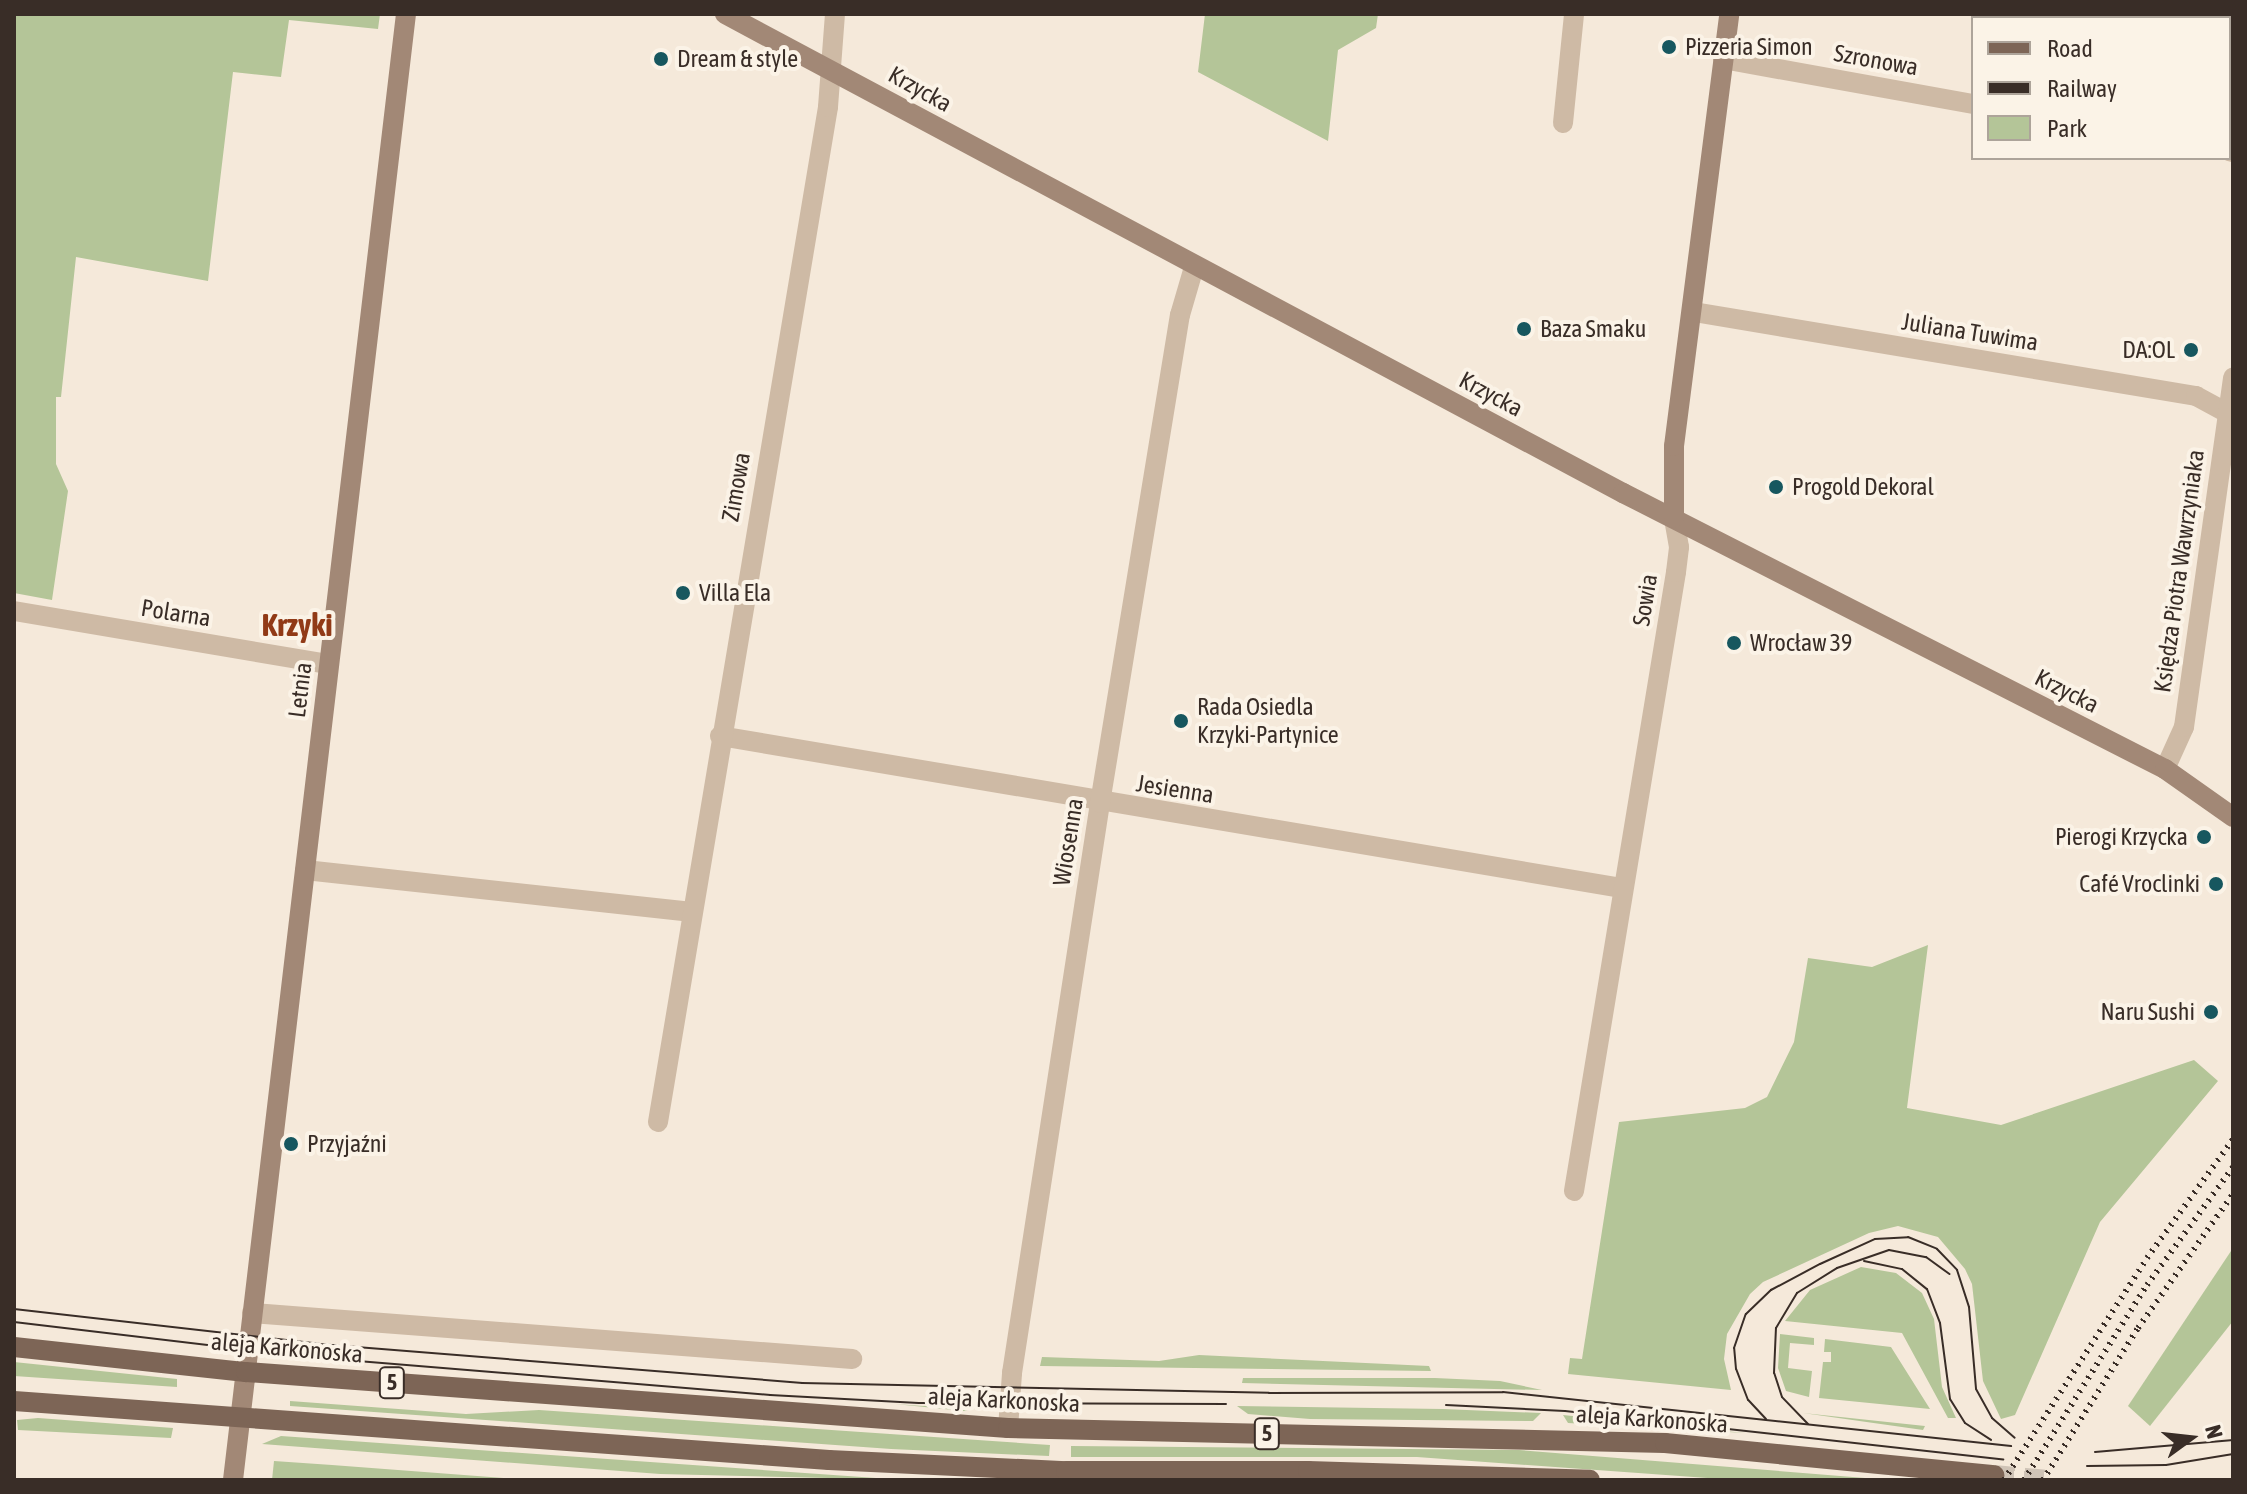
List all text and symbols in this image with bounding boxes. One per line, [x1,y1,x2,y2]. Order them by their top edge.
legend [1971,16,2231,160]
place label: Pizzeria Simon [1685,33,1813,61]
text: Road [2047,35,2093,62]
marker: Pizzeria Simon [1660,38,1678,56]
street label: Szronowa [1832,38,1920,82]
place label: Dream & style [677,45,798,73]
marker: Dream & style [652,50,670,68]
street label: Krzycka [883,60,957,118]
text: Railway [2047,75,2117,102]
text: Park [2047,115,2087,142]
street label: Juliana Tuwima [1900,307,2040,357]
place label: Baza Smaku [1540,315,1646,343]
marker: Baza Smaku [1515,320,1533,338]
place label: DA:OL [2122,336,2175,364]
marker: DA:OL [2182,341,2200,359]
street label: Krzycka [1454,365,1528,423]
street label: Księdza Piotra Wawrzyniaka [2148,448,2210,694]
street label: Zimowa [716,450,756,524]
place label: Progold Dekoral [1792,473,1934,501]
marker: Progold Dekoral [1767,478,1785,496]
street label: Sowia [1627,572,1663,628]
place label: Villa Ela [699,579,771,607]
marker: Villa Ela [674,584,692,602]
street label: Polarna [139,593,213,633]
district label: Krzyki [261,606,333,644]
place label: Wrocław 39 [1750,629,1852,657]
marker: Wrocław 39 [1725,634,1743,652]
street label: Letnia [282,661,318,719]
street label: Krzycka [2030,663,2104,719]
place label: Rada Osiedla Krzyki-Partynice [1197,693,1339,749]
marker: Rada Osiedla Krzyki-Partynice [1172,712,1190,730]
street label: Jesienna [1134,769,1216,809]
street label: Wiosenna [1047,796,1089,888]
place label: Pierogi Krzycka [2055,823,2188,851]
marker: Pierogi Krzycka [2195,828,2213,846]
place label: Café Vroclinki [2079,870,2200,898]
marker: Café Vroclinki [2207,875,2225,893]
place label: Naru Sushi [2100,998,2195,1026]
marker: Naru Sushi [2202,1003,2220,1021]
place label: Przyjaźni [307,1130,387,1158]
marker: Przyjaźni [282,1135,300,1153]
street label: aleja Karkonoska [210,1327,364,1369]
road number: 5 [378,1365,406,1401]
street label: aleja Karkonoska [927,1382,1081,1418]
north arrow [2151,1398,2231,1478]
street label: aleja Karkonoska [1575,1399,1729,1439]
road number: 5 [1253,1416,1281,1452]
text: N [2200,1422,2228,1441]

